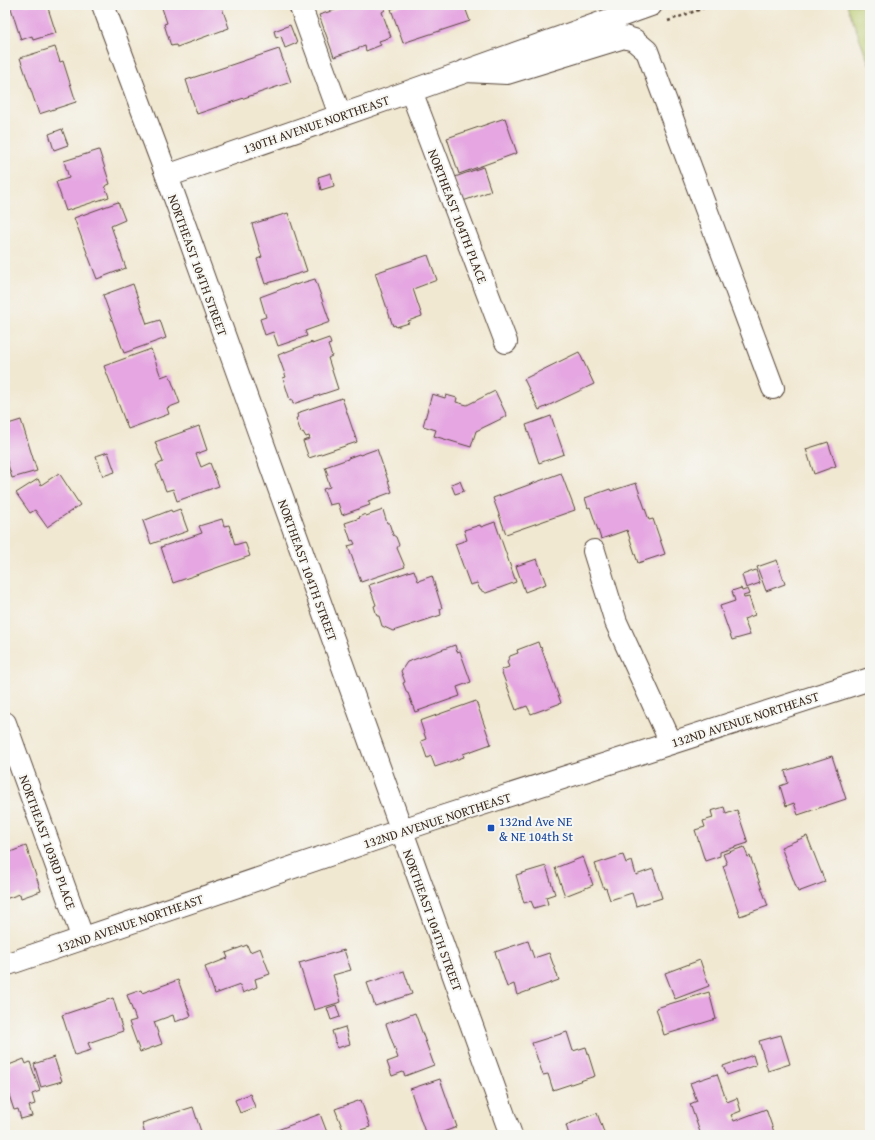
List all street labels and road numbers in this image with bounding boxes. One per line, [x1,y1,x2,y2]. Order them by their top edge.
street label: 130TH AVENUE NORTHEAST [240,90,393,158]
street label: NORTHEAST 104TH PLACE [423,146,492,287]
street label: NORTHEAST 104TH STREET [163,192,232,339]
street label: NORTHEAST 104TH STREET [273,497,342,644]
street label: 132ND AVENUE NORTHEAST [669,686,822,752]
street label: NORTHEAST 103RD PLACE [14,772,81,913]
street label: 132ND AVENUE NORTHEAST [361,787,514,853]
street label: NORTHEAST 104TH STREET [398,847,467,994]
street label: 132ND AVENUE NORTHEAST [54,889,207,958]

